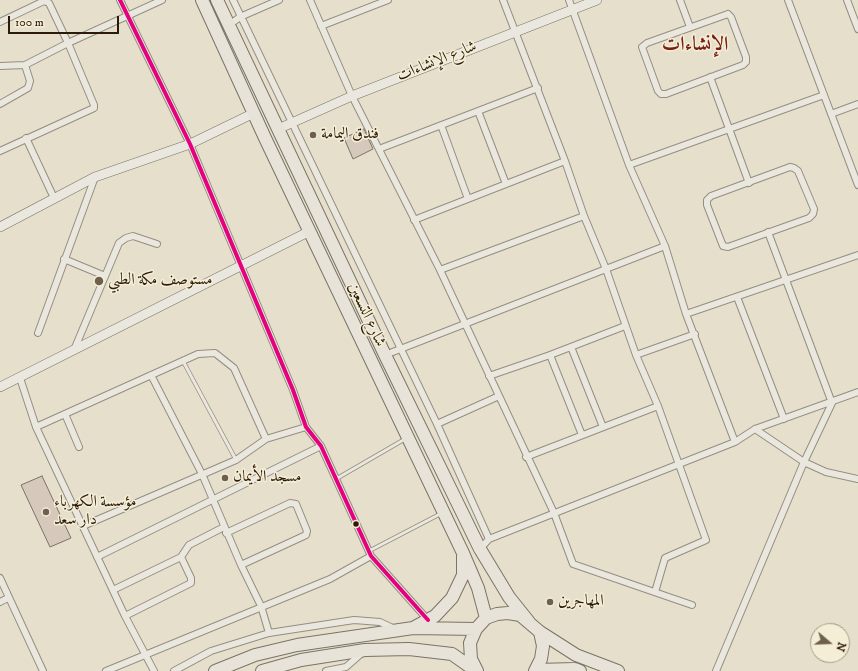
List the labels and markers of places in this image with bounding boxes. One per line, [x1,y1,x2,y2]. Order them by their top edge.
place label: فندق اليمامة [321,125,379,145]
marker: فندق اليمامة [308,130,318,140]
place label: مستوصف مكة الطبي [108,271,213,291]
marker: مستوصف مكة الطبي [93,275,105,287]
place label: مسجد الأيمان [233,468,301,488]
marker: مسجد الأيمان [220,473,230,483]
place label: مؤسسة الكهرباء دار سعد [54,493,136,531]
marker: مؤسسة الكهرباء دار سعد [41,507,51,517]
unlabelled marker [351,519,361,529]
place label: المهاجرين [558,592,604,612]
marker: المهاجرين [545,597,555,607]

